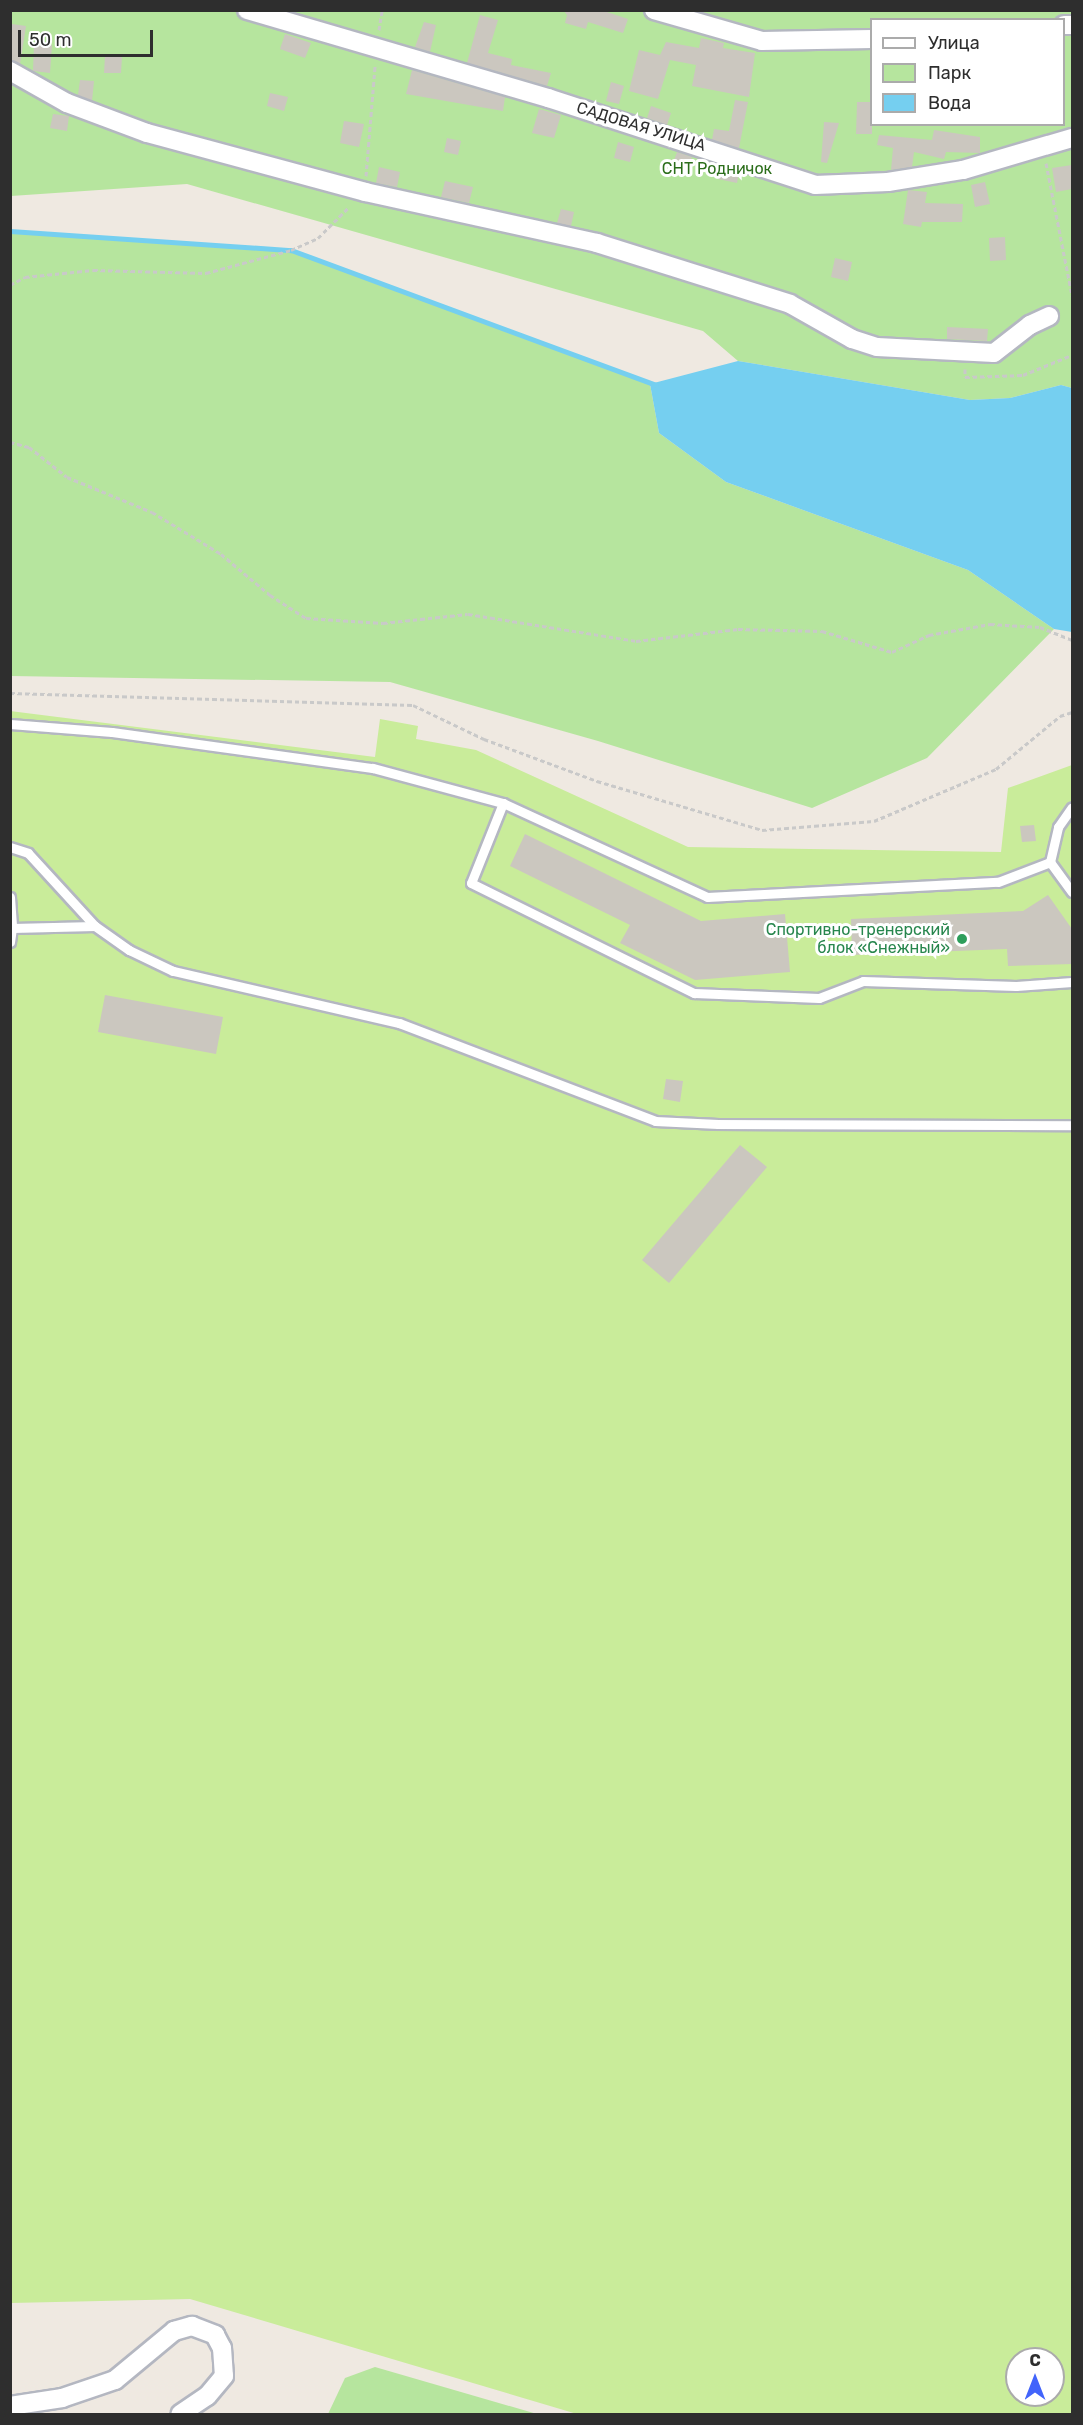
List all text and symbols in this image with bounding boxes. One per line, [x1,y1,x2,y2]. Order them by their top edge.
scale bar [21,18,156,56]
legend [870,18,1065,126]
text: 50 m [29,29,72,51]
text: Улица [928,32,980,54]
text: Парк [928,62,971,84]
text: Вода [928,92,971,114]
street label: САДОВАЯ УЛИЦА [574,98,708,156]
park label: СНТ Родничок [662,159,772,179]
place label: Спортивно-тренерский блок «Снежный» [766,920,950,958]
marker: Спортивно-тренерский блок «Снежный» [955,932,969,946]
north arrow [1005,2347,1065,2407]
text: С [1029,2351,1041,2370]

